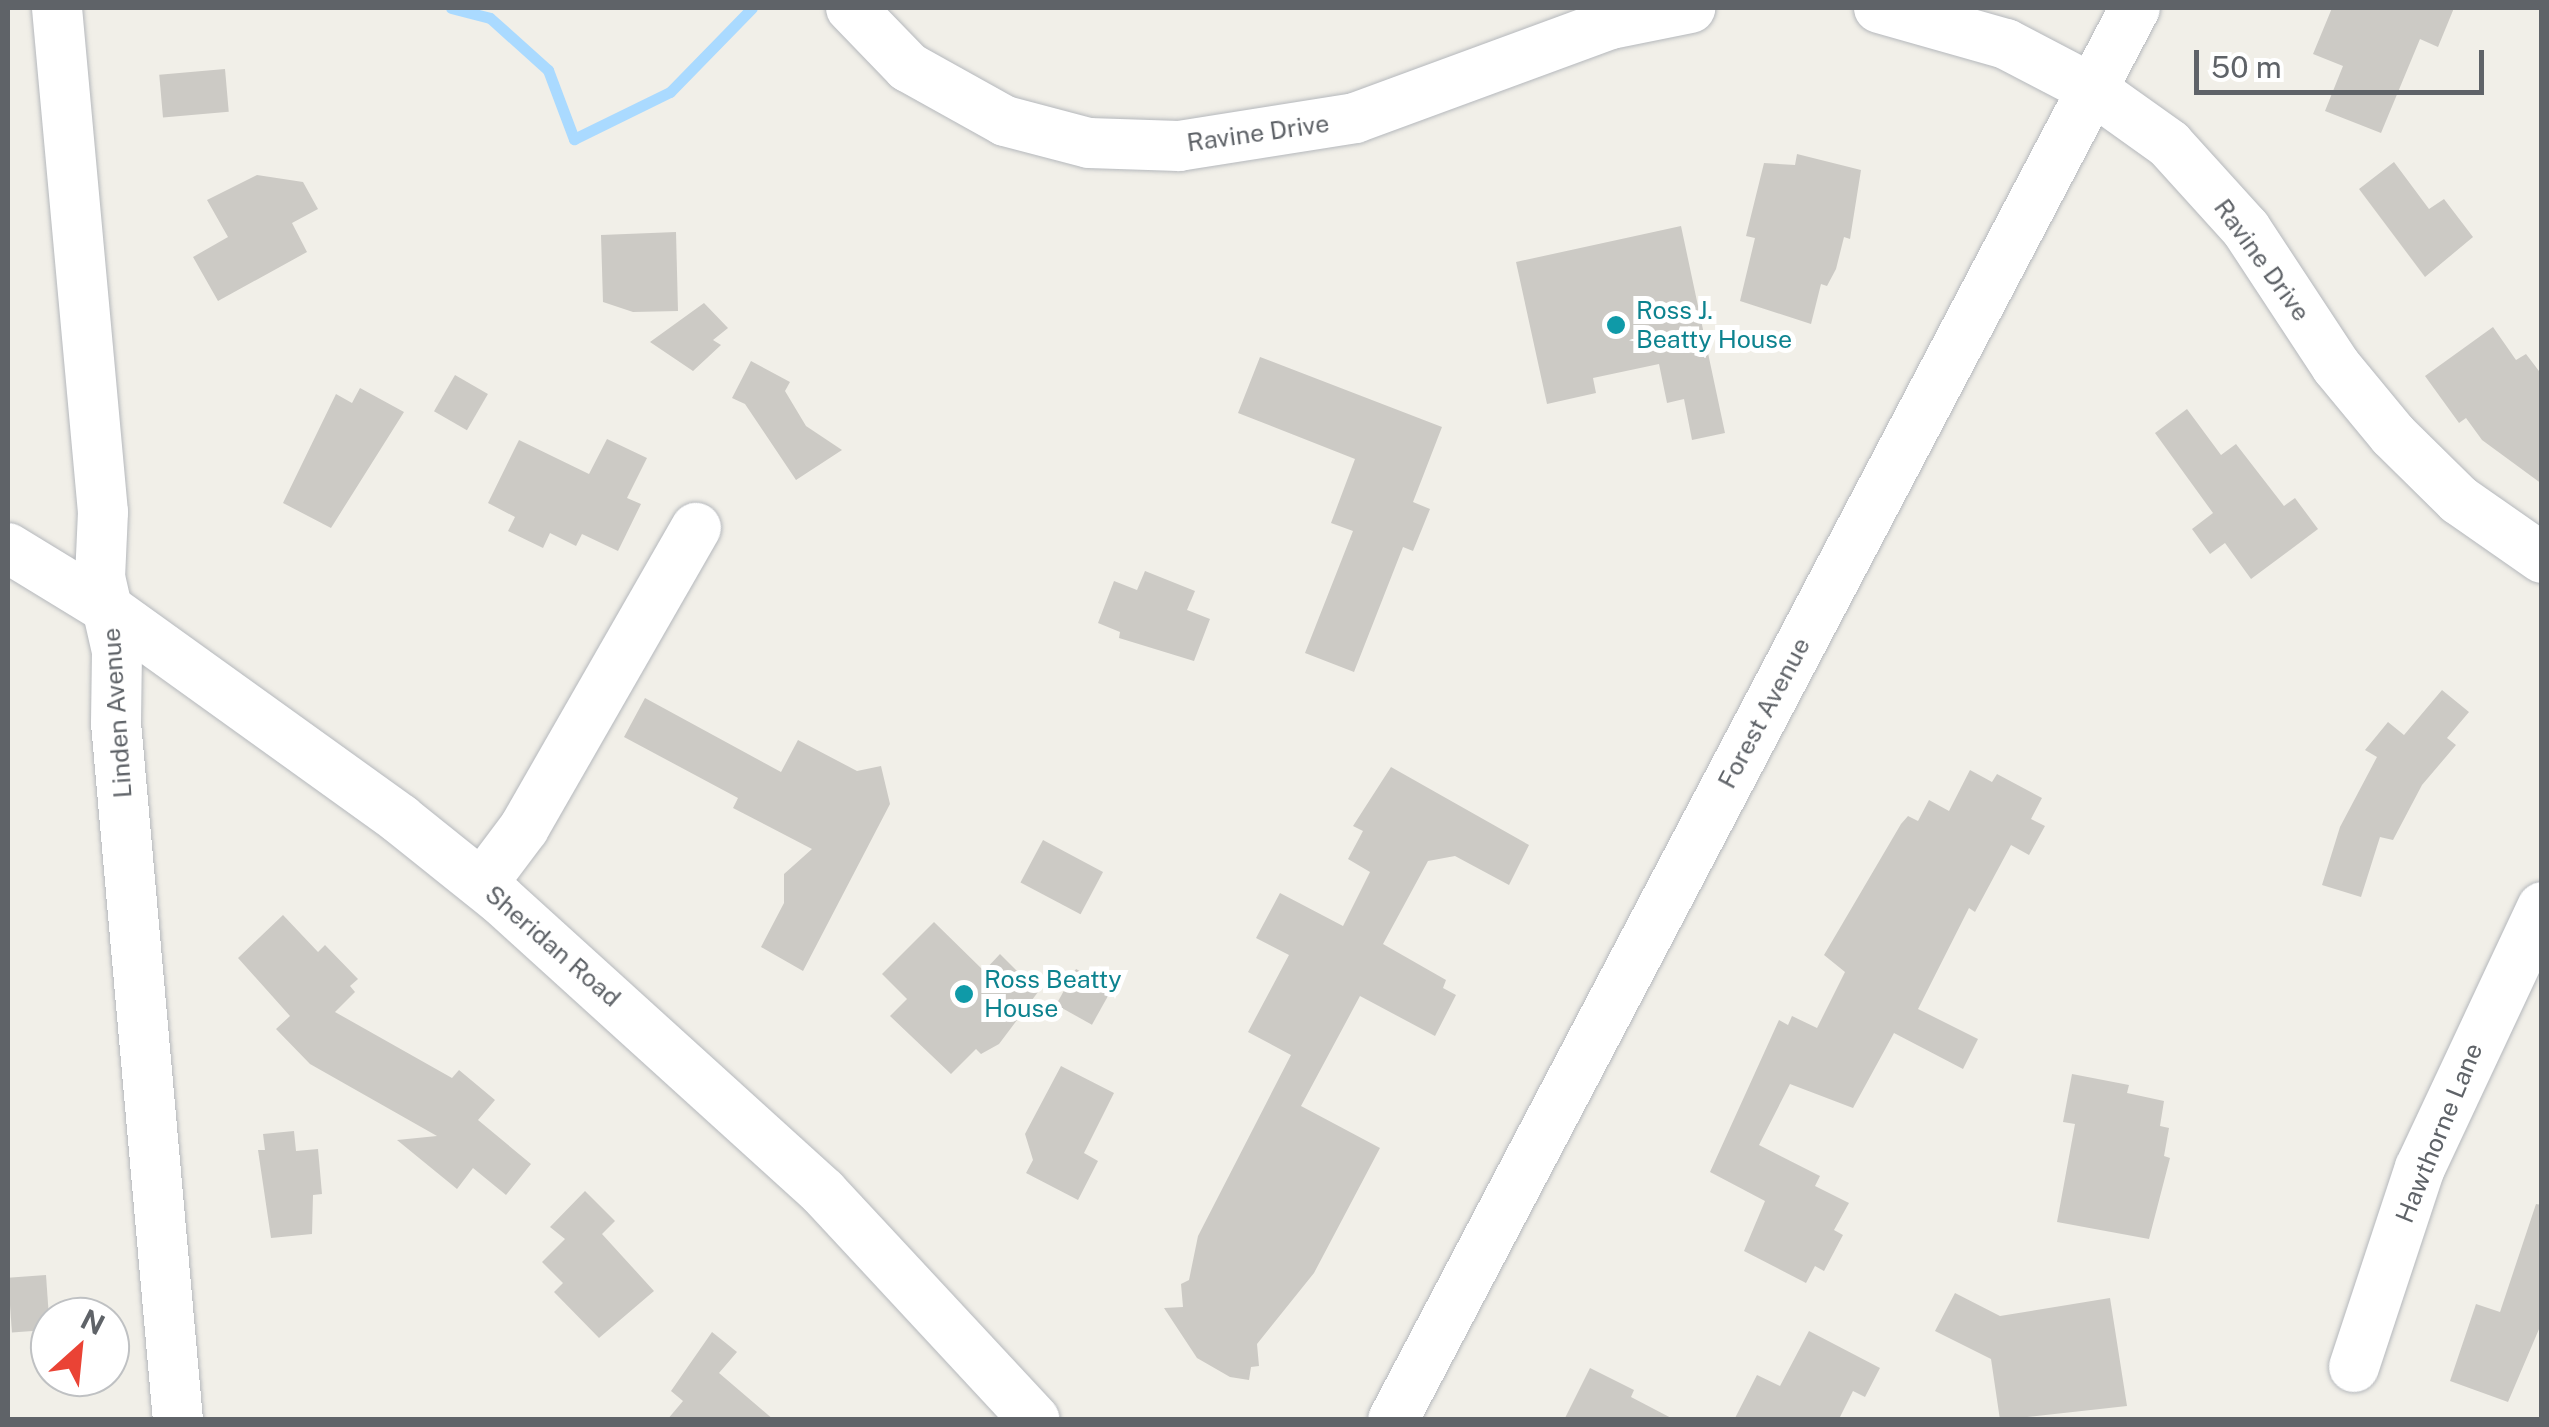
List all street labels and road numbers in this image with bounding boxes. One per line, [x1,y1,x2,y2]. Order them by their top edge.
street label: Ravine Drive [1185,108,1331,158]
street label: Ravine Drive [2208,193,2316,327]
street label: Linden Avenue [96,627,138,799]
street label: Forest Avenue [1712,633,1816,793]
street label: Sheridan Road [479,879,627,1013]
street label: Hawthorne Lane [2389,1039,2489,1227]

